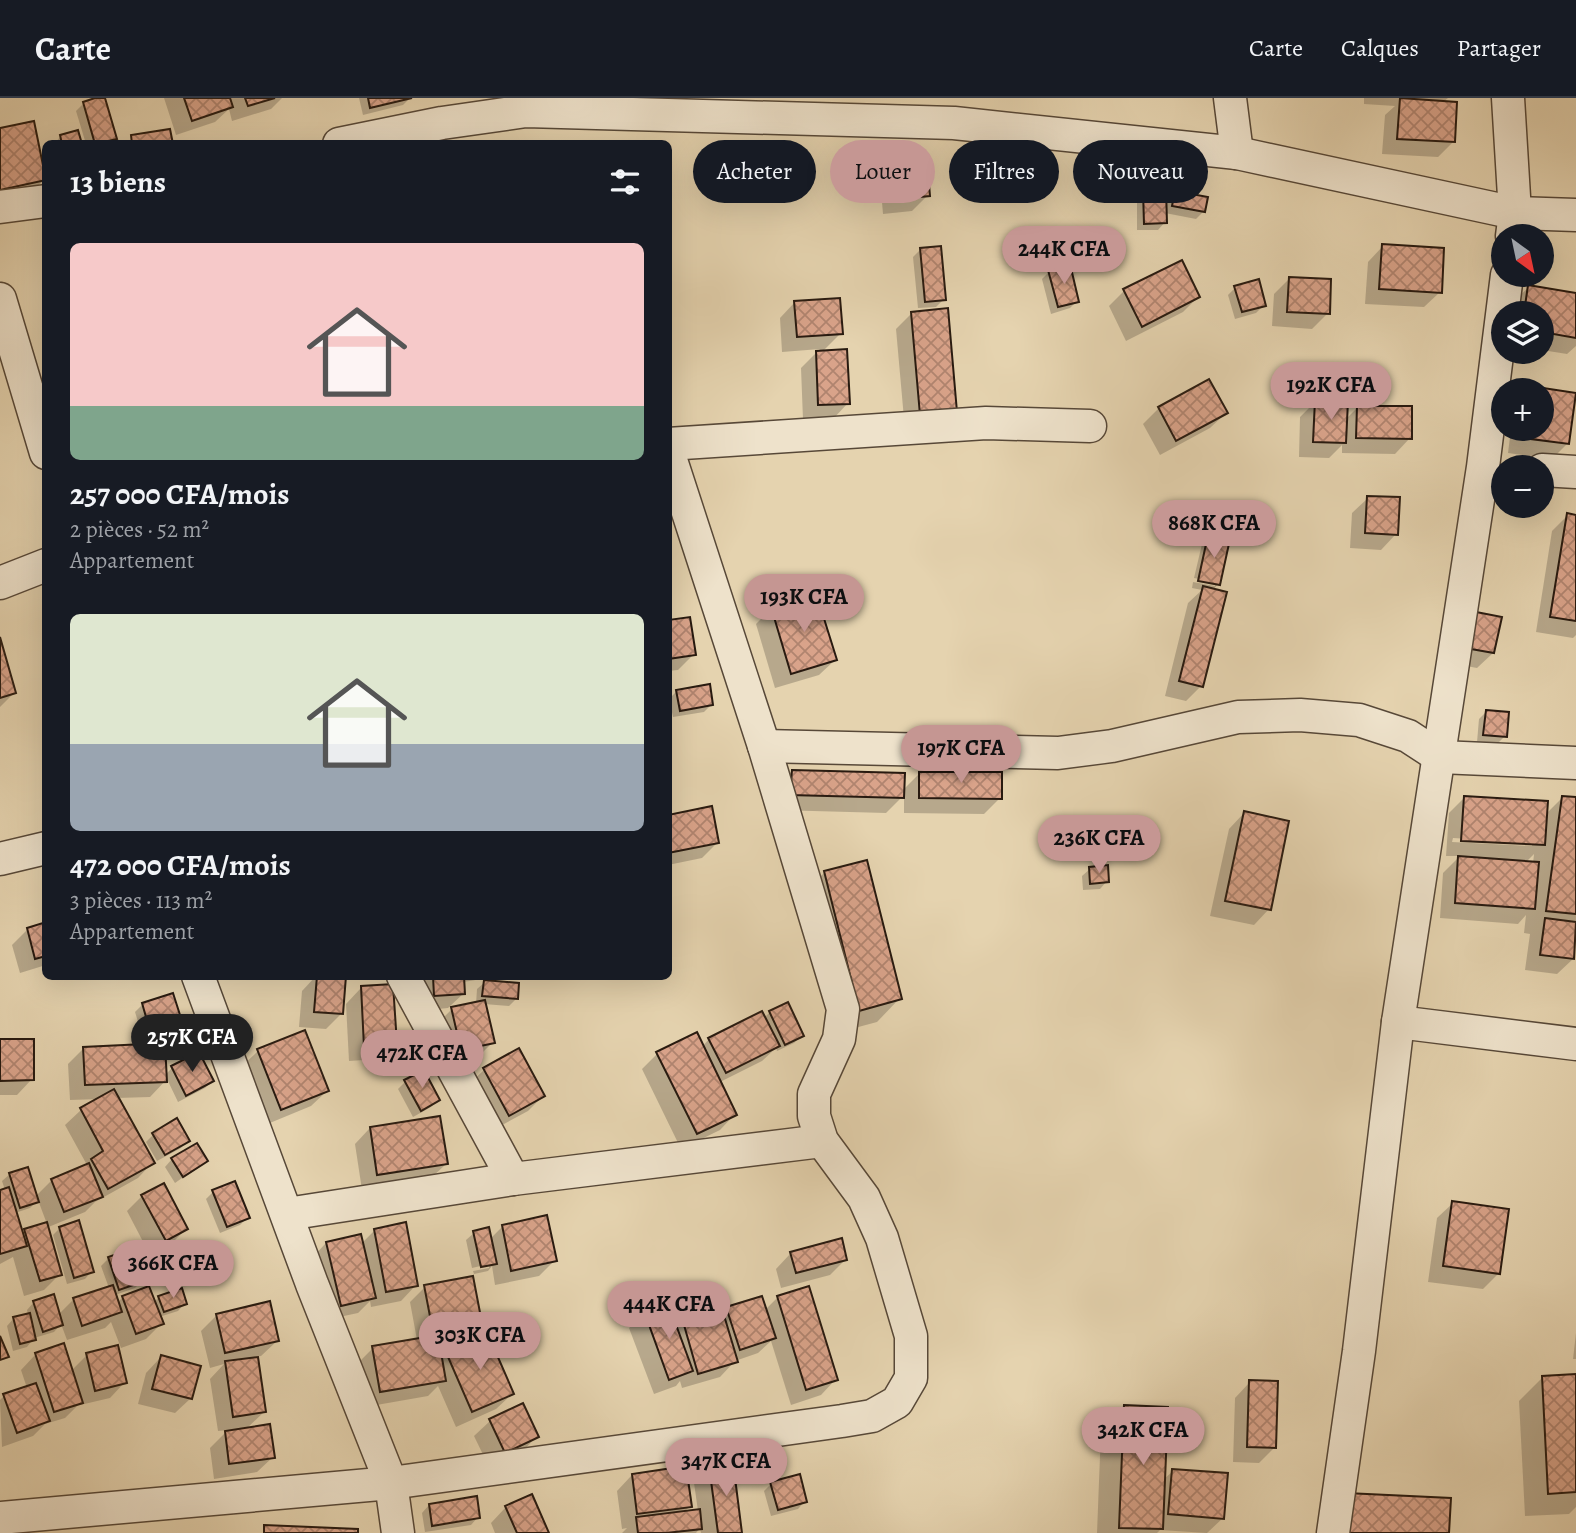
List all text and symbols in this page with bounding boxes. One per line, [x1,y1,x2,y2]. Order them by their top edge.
text: Carte [35,26,111,71]
text: Carte [1249,32,1303,64]
text: Calques [1341,32,1419,64]
text: Partager [1457,32,1541,64]
chip: Acheter [693,140,816,203]
chip: Louer [830,140,935,203]
chip: Filtres [949,140,1059,203]
chip: Nouveau [1073,140,1208,203]
text: 13 biens [70,162,166,202]
icon: filters [606,163,644,201]
north arrow [1491,224,1554,287]
map controls [1491,224,1554,518]
pin: 244K CFA [992,226,1136,286]
text: 244K CFA [1018,233,1110,264]
icon: home [294,289,420,415]
button: layers [1491,301,1554,364]
pin: 192K CFA [1259,362,1403,422]
text: 192K CFA [1286,369,1376,400]
button: + [1491,378,1554,441]
button: − [1491,455,1554,518]
text: 257 000 CFA/mois [70,474,289,514]
pin: 868K CFA [1142,500,1286,560]
text: 868K CFA [1168,507,1260,538]
text: 2 pièces · 52 m² [70,514,209,545]
text: Appartement [70,545,194,576]
pin: 193K CFA [732,574,876,634]
text: 193K CFA [760,581,848,612]
icon: home [294,660,420,786]
pin: 197K CFA [889,726,1033,785]
text: 197K CFA [917,732,1005,763]
pin: 236K CFA [1027,816,1171,875]
text: 236K CFA [1054,822,1144,853]
text: 472 000 CFA/mois [70,845,291,885]
text: 3 pièces · 113 m² [70,885,212,916]
text: Appartement [70,916,194,947]
pin: 257K CFA [120,1014,264,1074]
text: 257K CFA [147,1021,237,1052]
pin: 472K CFA [350,1030,494,1090]
text: 472K CFA [377,1037,467,1068]
pin: 366K CFA [101,1240,245,1300]
text: 366K CFA [128,1247,218,1278]
pin: 444K CFA [597,1282,741,1341]
text: 444K CFA [623,1288,715,1319]
pin: 303K CFA [408,1312,552,1372]
text: 303K CFA [435,1319,525,1350]
pin: 342K CFA [1071,1408,1215,1467]
text: 342K CFA [1098,1414,1188,1445]
pin: 347K CFA [654,1438,798,1498]
text: 347K CFA [681,1445,771,1476]

